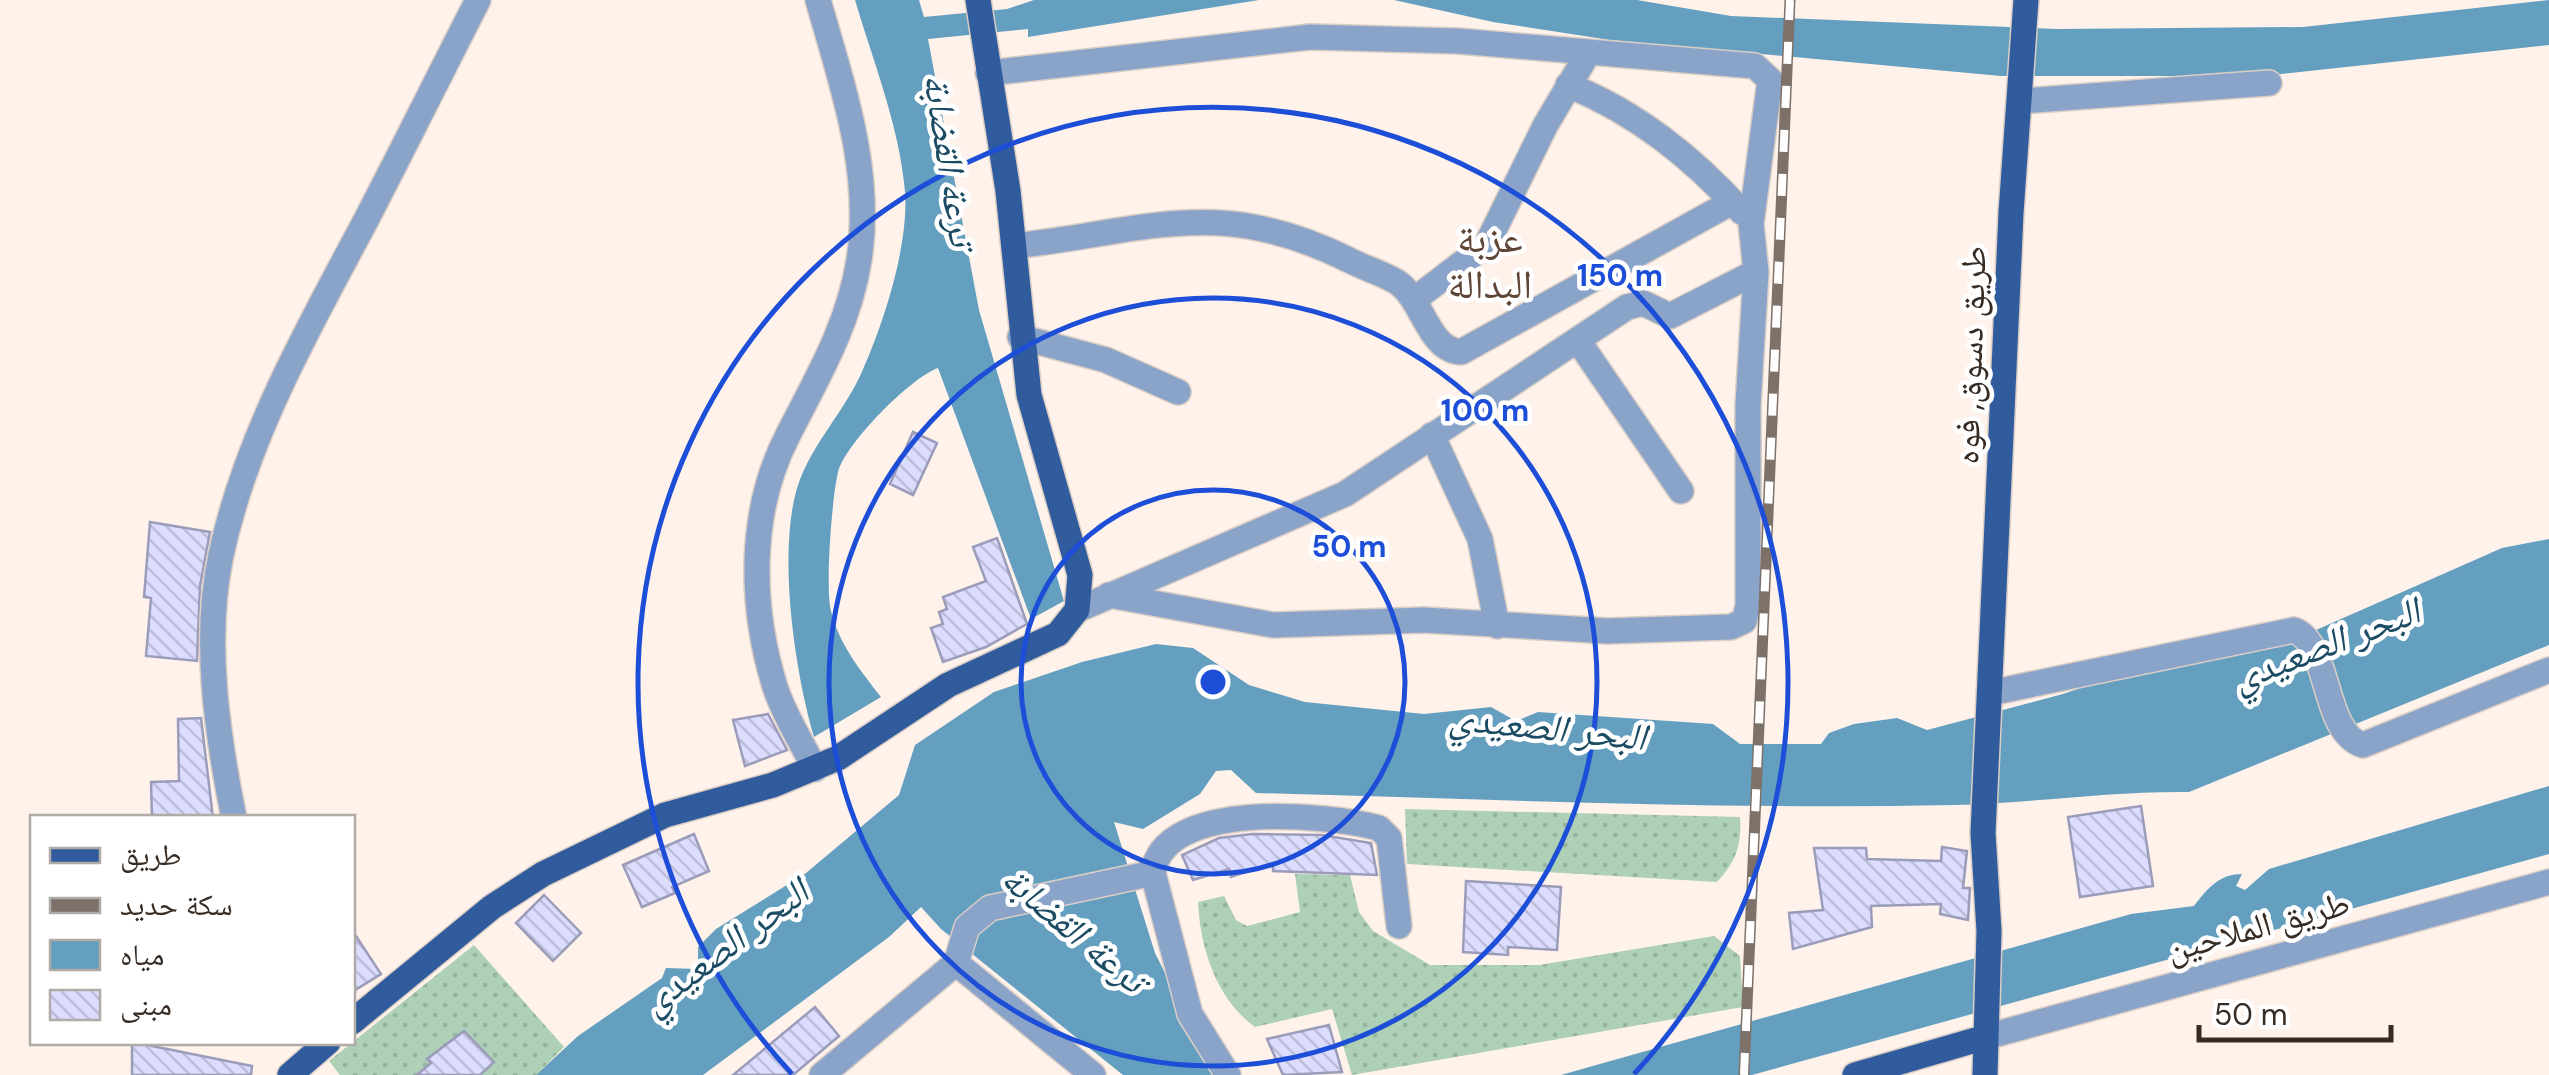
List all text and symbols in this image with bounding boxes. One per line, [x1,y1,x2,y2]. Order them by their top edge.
water label: ترعة القضابة [912,70,990,258]
district label: عزبة البدالة [1448,212,1532,310]
street label: طريق دسوق, فوه [1943,245,1997,465]
text: 150 m [1577,256,1663,295]
text: 100 m [1441,391,1529,430]
text: 50 m [1311,527,1387,566]
water label: البحر الصعيدي [2225,584,2432,707]
centre of rings [1195,664,1231,700]
water label: البحر الصعيدي [1447,692,1653,767]
legend [30,815,355,1045]
text: طريق [120,835,181,874]
water label: ترعة القضابة [991,854,1163,1009]
water label: البحر الصعيدي [631,864,825,1029]
street label: طريق الملاحين [2161,879,2355,973]
text: سكة حديد [120,885,233,924]
text: مياه [120,935,164,974]
scale bar [2199,980,2392,1042]
text: مبنى [120,985,172,1024]
text: 50 m [2214,995,2288,1034]

